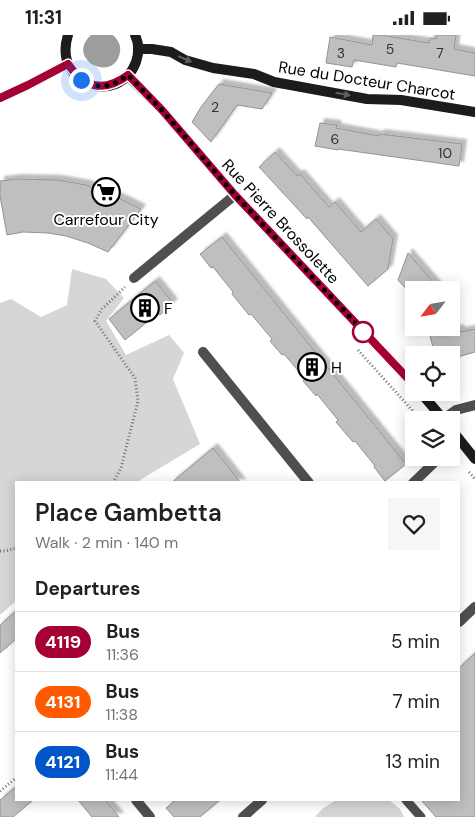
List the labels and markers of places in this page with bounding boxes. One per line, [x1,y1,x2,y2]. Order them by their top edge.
supermarket icon: Carrefour City [91,177,121,207]
place label: Carrefour City [53,209,159,230]
building icon: F [130,293,160,323]
place label: F [164,298,173,319]
unlabelled marker [352,321,374,343]
building icon: H [297,352,327,382]
place label: H [331,357,342,378]

